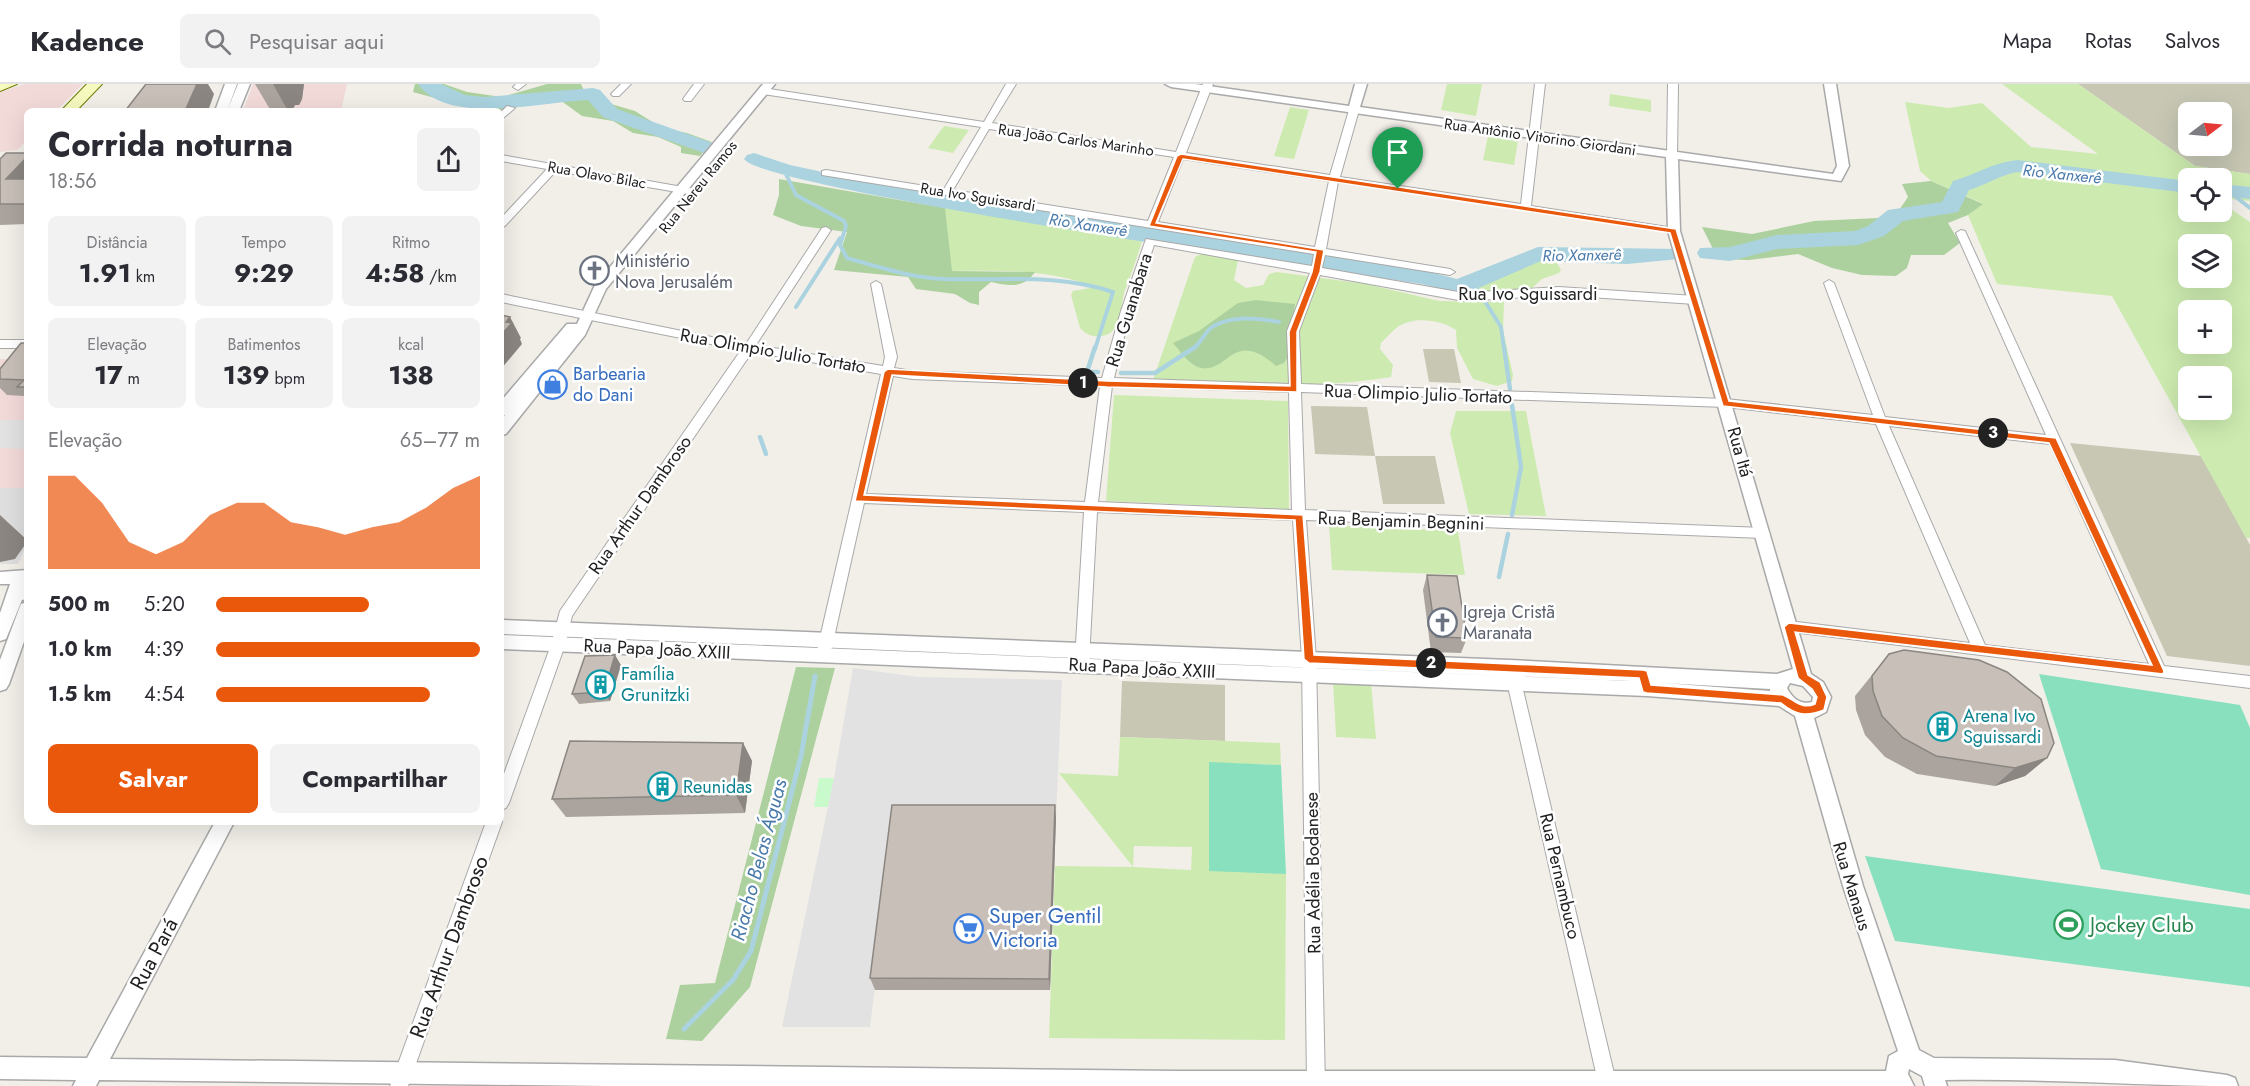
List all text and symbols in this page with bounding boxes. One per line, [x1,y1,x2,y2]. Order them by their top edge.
search box [180,14,600,68]
text: Kadence [30,21,144,62]
icon: search [201,25,234,58]
text: Pesquisar aqui [249,25,384,57]
text: Mapa [2003,26,2052,56]
text: Rotas [2085,26,2132,56]
text: Salvos [2165,26,2220,56]
north arrow [2178,102,2232,156]
map controls [2178,102,2232,420]
street label: Rua Antônio Vitorino Giordani [1443,113,1637,161]
street label: Rua João Carlos Marinho [997,118,1155,162]
text: Corrida noturna [48,121,293,168]
pin [1372,127,1423,189]
button: share [417,128,480,191]
street label: Rua Nereu Ramos [654,136,742,238]
icon: arrive [1381,136,1414,169]
street label: Rua Olavo Bilac [546,156,648,194]
water label: Rio Xanxerê [2022,158,2102,190]
text: 18:56 [48,167,97,196]
button: locate [2178,168,2232,222]
street label: Rua Ivo Sguissardi [919,177,1037,217]
water label: Rio Xanxerê [1047,207,1129,243]
text: Distância [87,231,148,254]
text: Tempo [242,231,286,254]
text: Ritmo [392,231,430,254]
button: layers [2178,234,2232,288]
water label: Rio Xanxerê [1542,243,1622,267]
place label: Ministério Nova Jerusalém [615,248,733,295]
street label: Rua Guanabara [1099,250,1159,370]
text: 1.91 [79,254,131,292]
text: 9:29 [234,254,294,292]
text: 4:58 [365,254,425,292]
church icon: Ministério Nova Jerusalém [578,255,610,287]
text: km [131,265,155,288]
text: /km [425,265,457,288]
street label: Rua Ivo Sguissardi [1458,281,1598,307]
button: + [2178,300,2232,354]
street label: Rua Olimpio Julio Tortato [678,322,868,380]
text: Elevação [87,333,147,356]
text: Batimentos [228,333,300,356]
text: kcal [398,333,424,356]
text: 17 [94,356,123,394]
text: 139 [223,356,270,394]
text: 138 [388,356,434,394]
place label: Barbearia do Dani [573,361,646,408]
button: − [2178,366,2232,420]
text: m [123,367,140,390]
text: bpm [270,367,305,390]
shop icon: Barbearia do Dani [536,368,568,400]
pin: 1 [1068,368,1098,398]
text: 1 [1079,371,1087,394]
street label: Rua Olimpio Julio Tortato [1323,378,1513,410]
pin: 3 [1978,418,2008,448]
text: 3 [1988,421,1998,444]
street label: Rua Itá [1720,424,1760,480]
text: Elevação [48,426,122,455]
text: 65–77 m [400,426,480,455]
street label: Rua Arthur Dambroso [582,430,698,580]
street label: Rua Benjamin Begnini [1317,505,1485,537]
text: 500 m [48,590,110,619]
text: 5:20 [144,590,185,619]
place label: Igreja Cristã Maranata [1463,599,1555,646]
church icon: Igreja Cristã Maranata [1426,606,1458,638]
street label: Rua Papa João XXIII [583,632,731,666]
text: 1.0 km [48,635,112,664]
text: 4:39 [144,635,184,664]
pin: 2 [1416,648,1446,678]
street label: Rua Papa João XXIII [1068,651,1216,685]
text: 2 [1426,651,1436,674]
place label: Família Grunitzki [621,661,690,708]
building icon: Família Grunitzki [584,668,616,700]
text: 1.5 km [48,680,111,709]
text: 4:54 [144,680,185,709]
place label: Arena Ivo Sguissardi [1963,703,2042,750]
building icon: Arena Ivo Sguissardi [1926,710,1958,742]
button: Salvar [48,744,258,813]
button: Compartilhar [270,744,480,813]
building icon: Reunidas [646,771,678,803]
place label: Reunidas [683,774,752,800]
water label: Riacho Belas Águas [723,776,795,944]
street label: Rua Adélia Bodanese [1299,792,1327,954]
street label: Rua Pernambuco [1533,810,1587,942]
street label: Rua Manaus [1826,838,1878,934]
street label: Rua Arthur Dambroso [402,852,496,1042]
place label: Super Gentil Victoria [989,901,1101,955]
sports icon: Jockey Club [2053,909,2085,941]
place label: Jockey Club [2087,910,2194,940]
supermarket icon: Super Gentil Victoria [952,912,984,944]
street label: Rua Pará [123,913,185,995]

